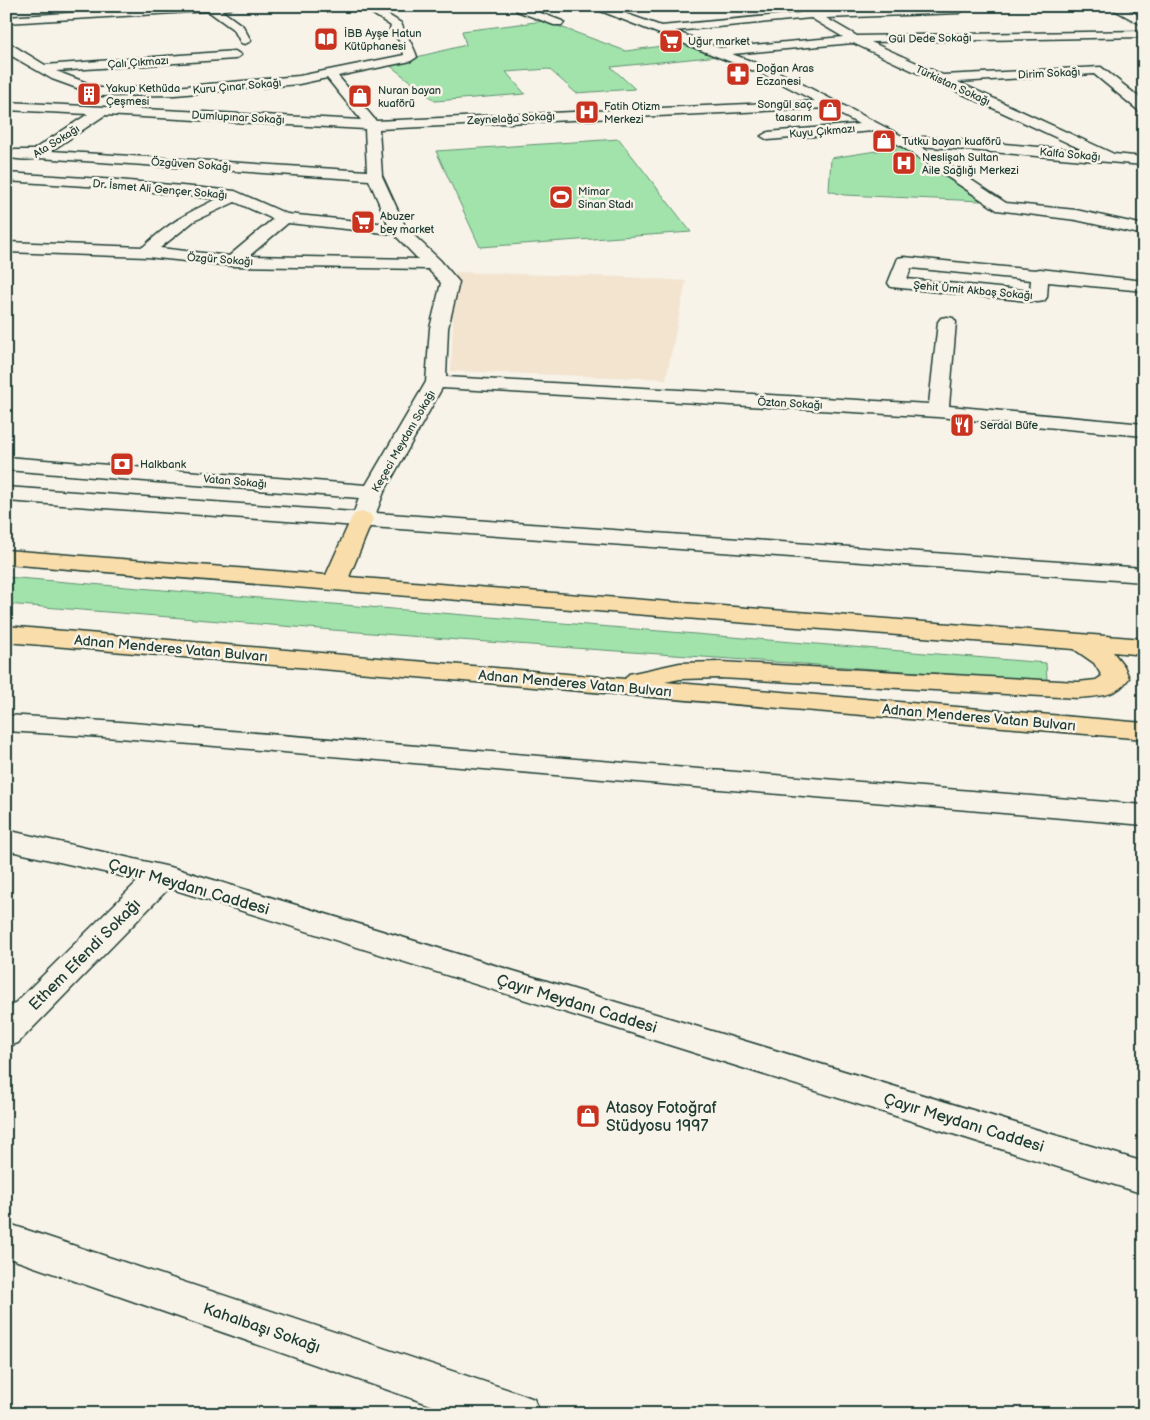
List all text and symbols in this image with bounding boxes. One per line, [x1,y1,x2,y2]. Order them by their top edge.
library icon: İBB Ayşe Hatun Kütüphanesi [313,26,339,52]
place label: İBB Ayşe Hatun Kütüphanesi [344,27,421,53]
supermarket icon: Uğur market [658,28,684,54]
street label: Gül Dede Sokağı [888,31,972,46]
place label: Uğur market [688,35,750,48]
street label: Çalı Çıkmazı [107,54,169,71]
pharmacy icon: Doğan Aras Eczanesi [725,61,751,87]
place label: Doğan Aras Eczanesi [756,62,815,88]
street label: Türkistan Sokağı [913,62,992,108]
street label: Dirim Sokağı [1018,65,1080,82]
street label: Kuru Çınar Sokağı [192,76,282,97]
building icon: Yakup Kethüda Çeşmesi [76,81,102,107]
place label: Yakup Kethüda Çeşmesi [105,82,180,108]
shop icon: Nuran bayan kuaförü [347,83,373,109]
place label: Nuran bayan kuaförü [378,84,441,110]
shop icon: Songül saç tasarım [817,97,843,123]
place label: Songül saç tasarım [757,98,812,124]
hospital icon: Fatih Otizm Merkezi [574,99,600,125]
place label: Fatih Otizm Merkezi [604,100,660,126]
street label: Dumlupınar Sokağı [191,109,285,126]
street label: Zeynelağa Sokağı [466,110,555,127]
street label: Ata Sokağı [31,122,82,161]
street label: Kuyu Çıkmazı [789,122,856,141]
shop icon: Tutku bayan kuaförü [871,128,897,154]
place label: Tutku bayan kuaförü [902,135,1001,148]
street label: Kalfa Sokağı [1039,145,1101,164]
hospital icon: Neslişah Sultan Aile Sağlığı Merkezi [891,150,917,176]
place label: Neslişah Sultan Aile Sağlığı Merkezi [922,151,1019,177]
street label: Özgüven Sokağı [151,154,231,174]
street label: Dr. İsmet Ali Gençer Sokağı [92,177,228,202]
sports icon: Mimar Sinan Stadı [548,184,574,210]
place label: Mimar Sinan Stadı [578,185,633,211]
supermarket icon: Abuzer bey market [350,209,376,235]
place label: Abuzer bey market [380,210,435,236]
street label: Özgür Sokağı [186,250,254,268]
street label: Şehit Ümit Akbaş Sokağı [913,278,1033,302]
street label: Keçeci Meydanı Sokağı [369,388,438,494]
street label: Öztan Sokağı [757,394,823,412]
restaurant icon: Serdal Büfe [949,412,975,438]
place label: Serdal Büfe [980,419,1039,432]
bank icon: Halkbank [109,451,135,477]
place label: Halkbank [140,458,187,471]
street label: Vatan Sokağı [203,472,267,491]
street label: Adnan Menderes Vatan Bulvarı [74,632,268,665]
street label: Adnan Menderes Vatan Bulvarı [478,667,672,700]
street label: Adnan Menderes Vatan Bulvarı [882,701,1076,734]
street label: Çayır Meydanı Caddesi [106,855,271,920]
street label: Ethem Efendi Sokağı [25,895,145,1015]
street label: Çayır Meydanı Caddesi [494,971,659,1038]
street label: Çayır Meydanı Caddesi [881,1090,1046,1157]
place label: Atasoy Fotoğraf Stüdyosu 1997 [606,1099,717,1136]
shop icon: Atasoy Fotoğraf Stüdyosu 1997 [575,1103,601,1129]
street label: Kahalbaşı Sokağı [200,1299,323,1357]

